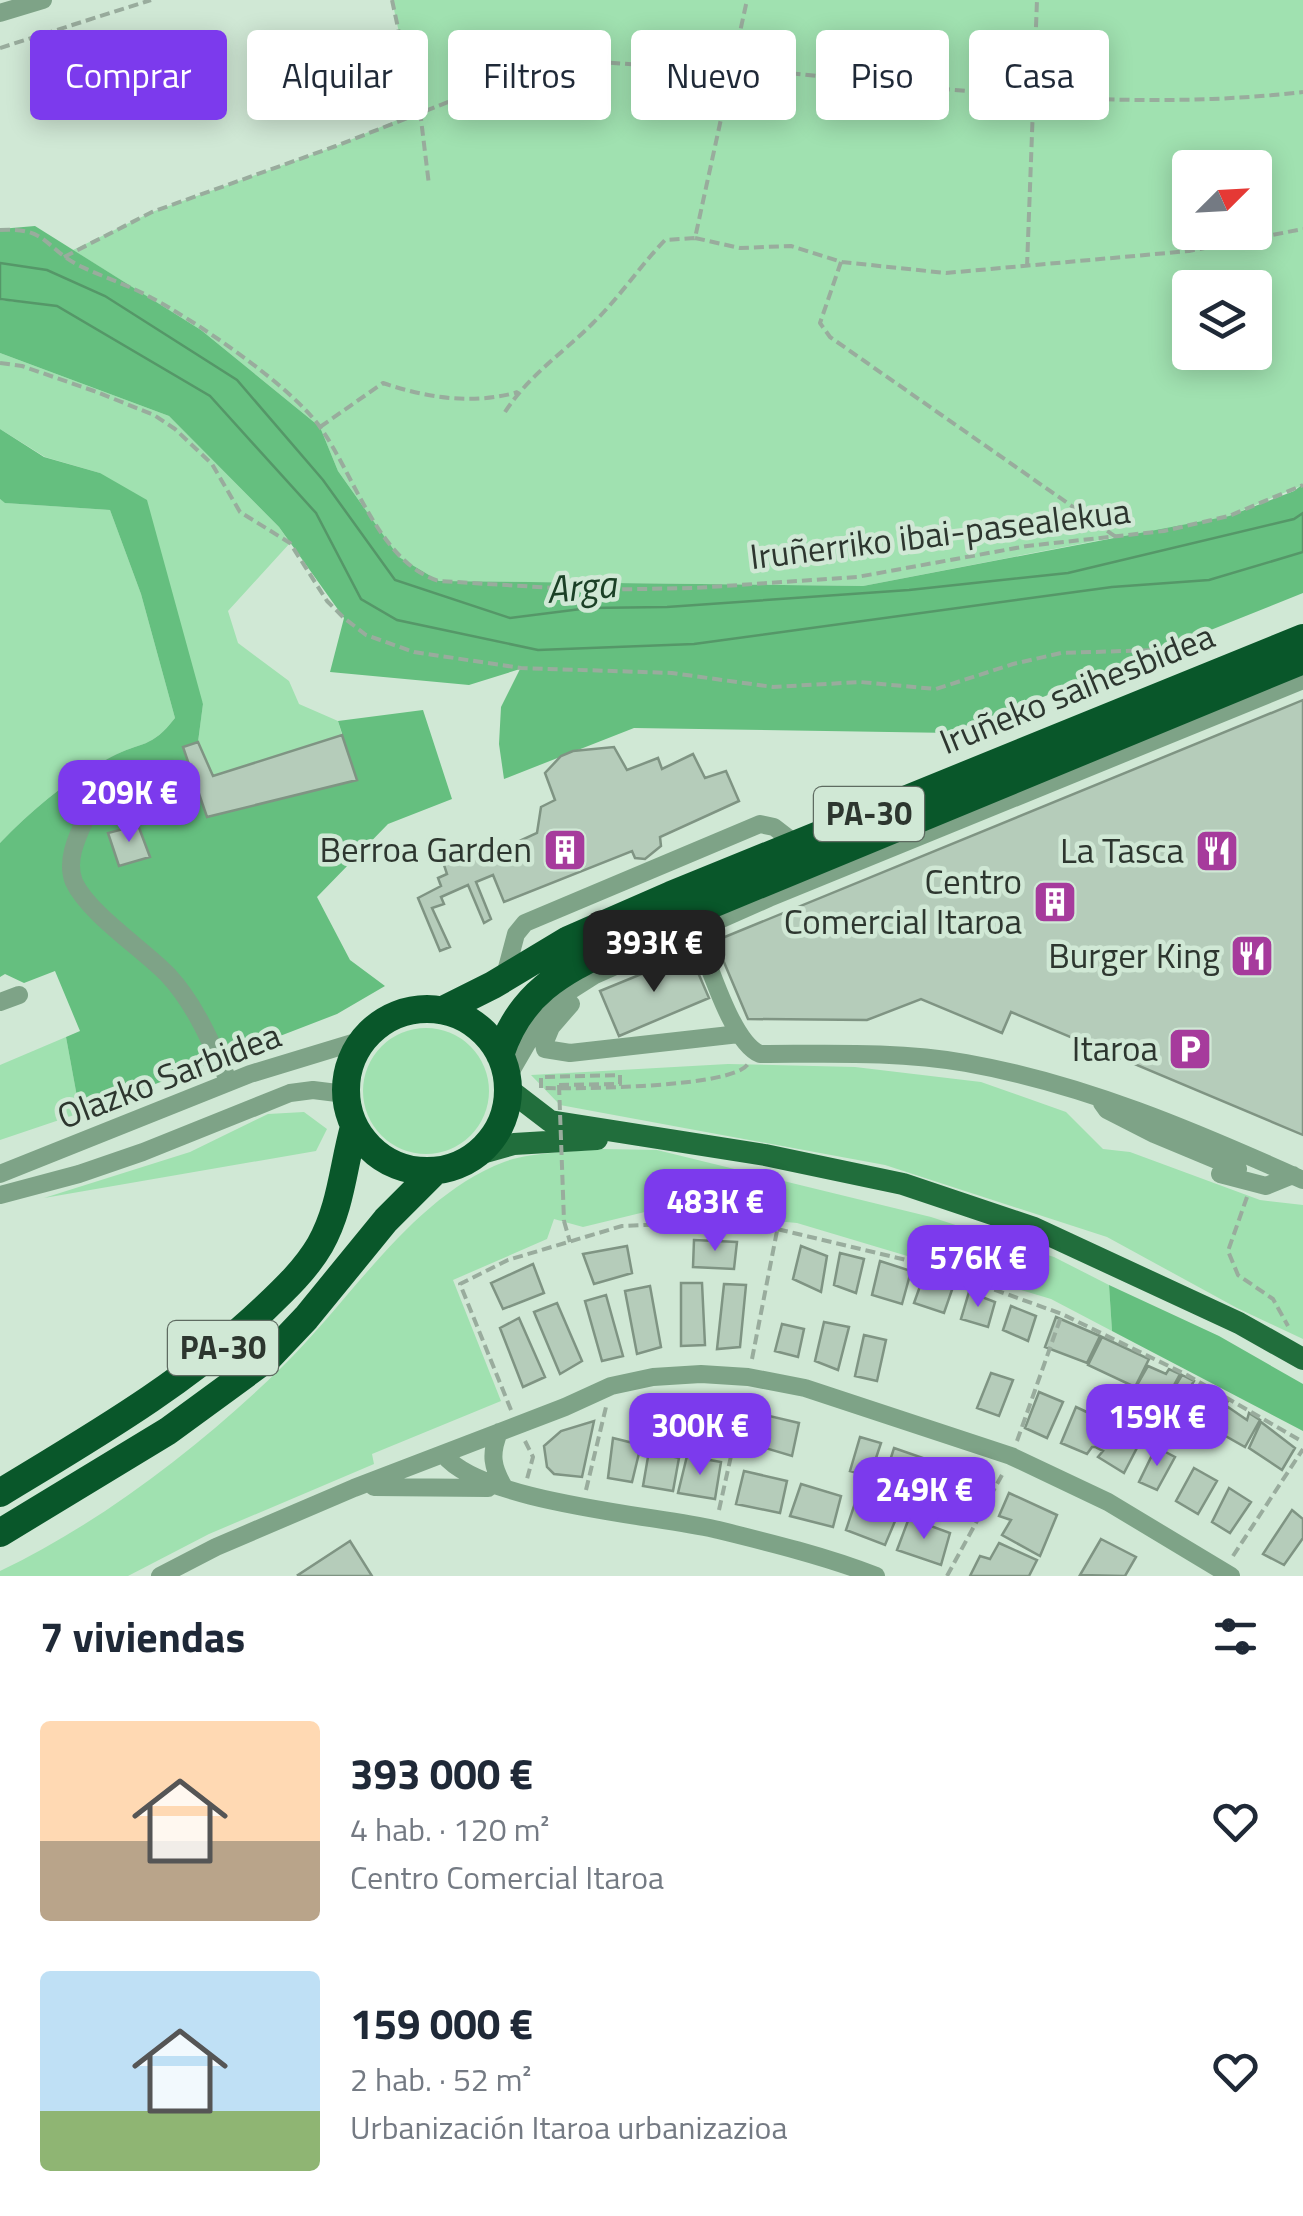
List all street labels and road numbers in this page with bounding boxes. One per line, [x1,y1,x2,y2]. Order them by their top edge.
street label: Iruñerriko ibai-pasealekua [747,483,1133,583]
street label: Iruñeko saihesbidea [931,608,1222,768]
road number: PA-30 [814,787,924,841]
street label: Olazko Sarbidea [49,1008,288,1142]
road number: PA-30 [168,1321,278,1375]

